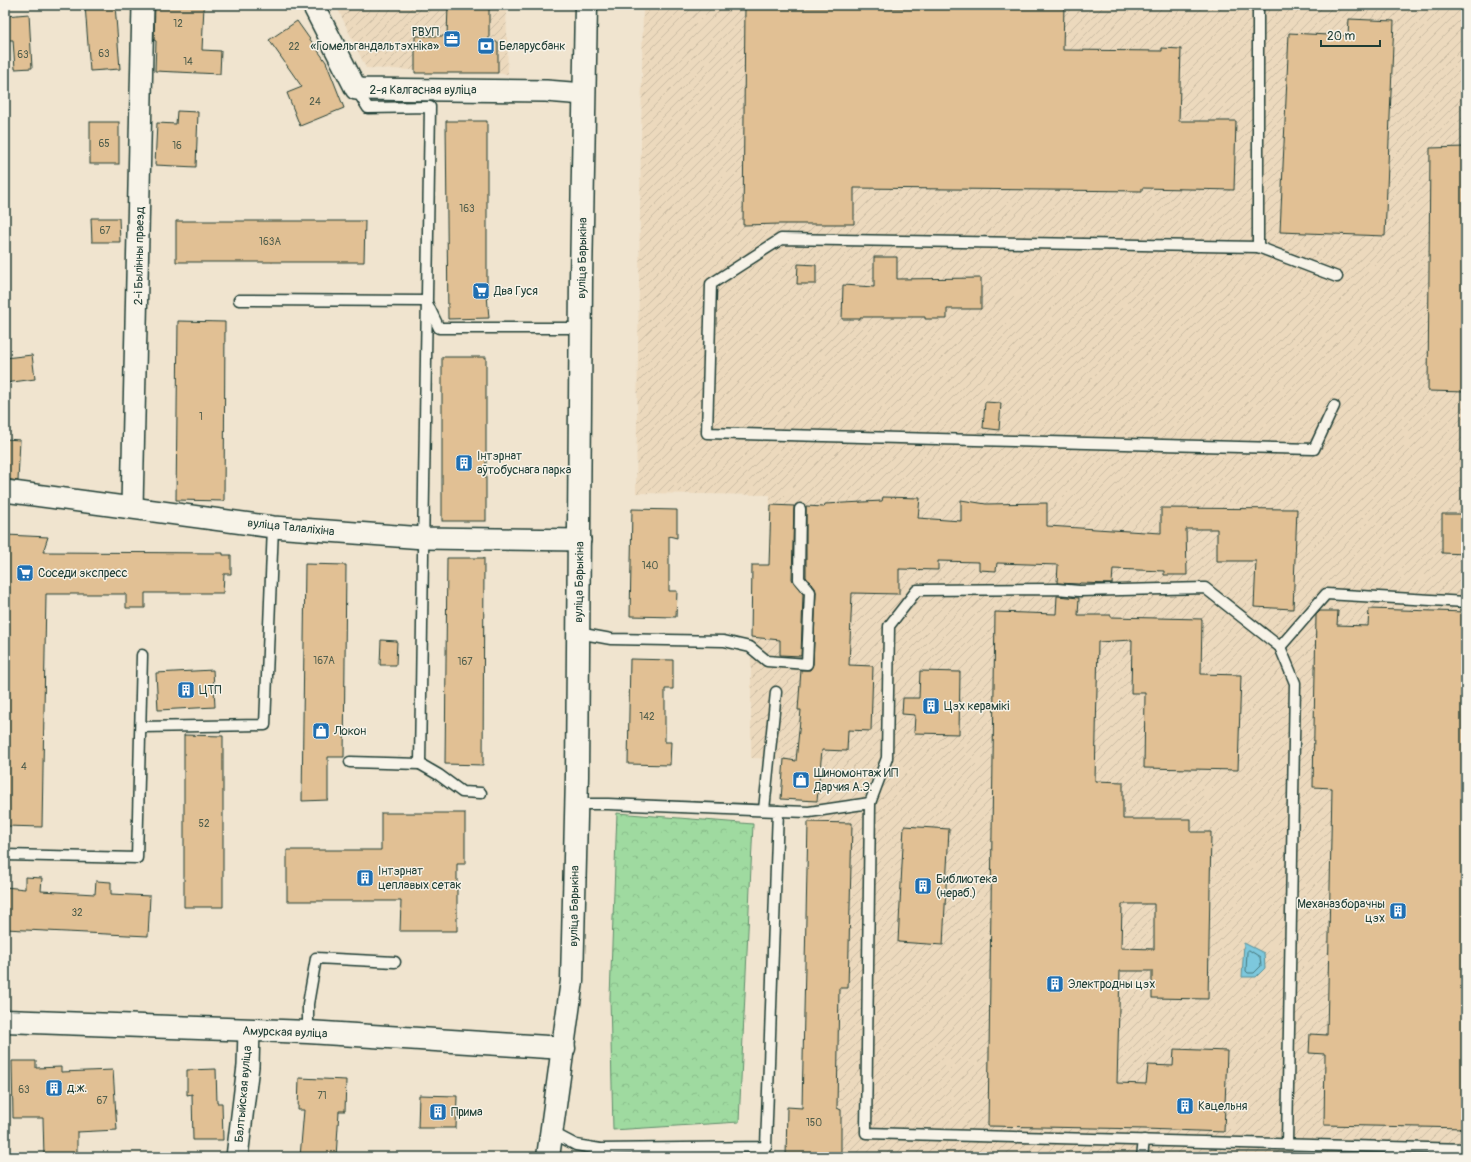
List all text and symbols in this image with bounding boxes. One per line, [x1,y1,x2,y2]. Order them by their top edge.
house number: 12 [173,18,183,30]
scale bar [1321,22,1380,48]
place label: РВУП «Гомельгандальтэхніка» [310,25,439,54]
office icon: РВУП «Гомельгандальтэхніка» [442,29,462,49]
text: 20 m [1327,29,1356,44]
bank icon: Беларусбанк [476,36,496,56]
place label: Беларусбанк [499,39,566,54]
house number: 22 [288,41,300,53]
house number: 63 [98,48,110,60]
house number: 63 [17,49,29,61]
house number: 14 [183,56,193,68]
street label: 2-я Калгасная вуліца [369,83,477,98]
house number: 24 [309,96,321,108]
house number: 65 [98,138,110,150]
house number: 16 [172,140,182,152]
house number: 163 [459,203,475,215]
street label: 2-і Былінны праезд [131,206,148,305]
street label: вуліца Барыкіна [574,217,591,299]
house number: 67 [99,225,111,237]
house number: 163А [259,236,281,248]
supermarket icon: Два Гуся [471,281,491,301]
place label: Два Гуся [493,284,538,299]
house number: 1 [199,411,203,423]
place label: Інтэрнат аўтобуснага парка [477,449,572,478]
building icon: Інтэрнат аўтобуснага парка [454,453,474,473]
street label: вуліца Талаліхіна [247,515,336,540]
street label: вуліца Барыкіна [571,541,588,623]
house number: 140 [642,560,658,572]
supermarket icon: Соседи экспресс [15,563,35,583]
place label: Соседи экспресс [38,566,128,581]
house number: 167А [313,655,335,667]
house number: 167 [458,656,473,668]
building icon: ЦТП [176,680,196,700]
place label: ЦТП [199,683,221,698]
building icon: Цэх керамікі [921,696,941,716]
place label: Цэх керамікі [944,699,1009,714]
house number: 142 [639,711,655,723]
shop icon: Локон [311,721,331,741]
place label: Локон [333,724,366,739]
house number: 4 [21,761,27,773]
place label: Шиномонтаж ИП Дарчия А.Э. [813,766,898,795]
shop icon: Шиномонтаж ИП Дарчия А.Э. [791,770,811,790]
house number: 52 [198,818,210,830]
place label: Інтэрнат цеплавых сетак [378,864,461,893]
street label: вуліца Барыкіна [566,865,583,947]
building icon: Інтэрнат цеплавых сетак [355,868,375,888]
place label: Библиотека (нераб.) [936,872,998,901]
building icon: Библиотека (нераб.) [913,876,933,896]
place label: Механазборачны цэх [1297,897,1385,926]
building icon: Механазборачны цэх [1388,901,1408,921]
house number: 32 [71,907,83,919]
building icon: Электродны цэх [1045,974,1065,994]
place label: Электродны цэх [1068,977,1155,992]
street label: Амурская вуліца [242,1024,328,1041]
street label: Балтыйская вуліца [232,1045,255,1143]
building icon: д.ж. [44,1078,64,1098]
place label: д.ж. [67,1081,87,1096]
house number: 63 [18,1084,30,1096]
house number: 71 [317,1090,327,1102]
house number: 67 [96,1095,108,1107]
building icon: Кацельня [1175,1096,1195,1116]
place label: Кацельня [1198,1099,1248,1114]
building icon: Прима [428,1102,448,1122]
place label: Прима [451,1105,483,1120]
house number: 150 [806,1117,822,1129]

